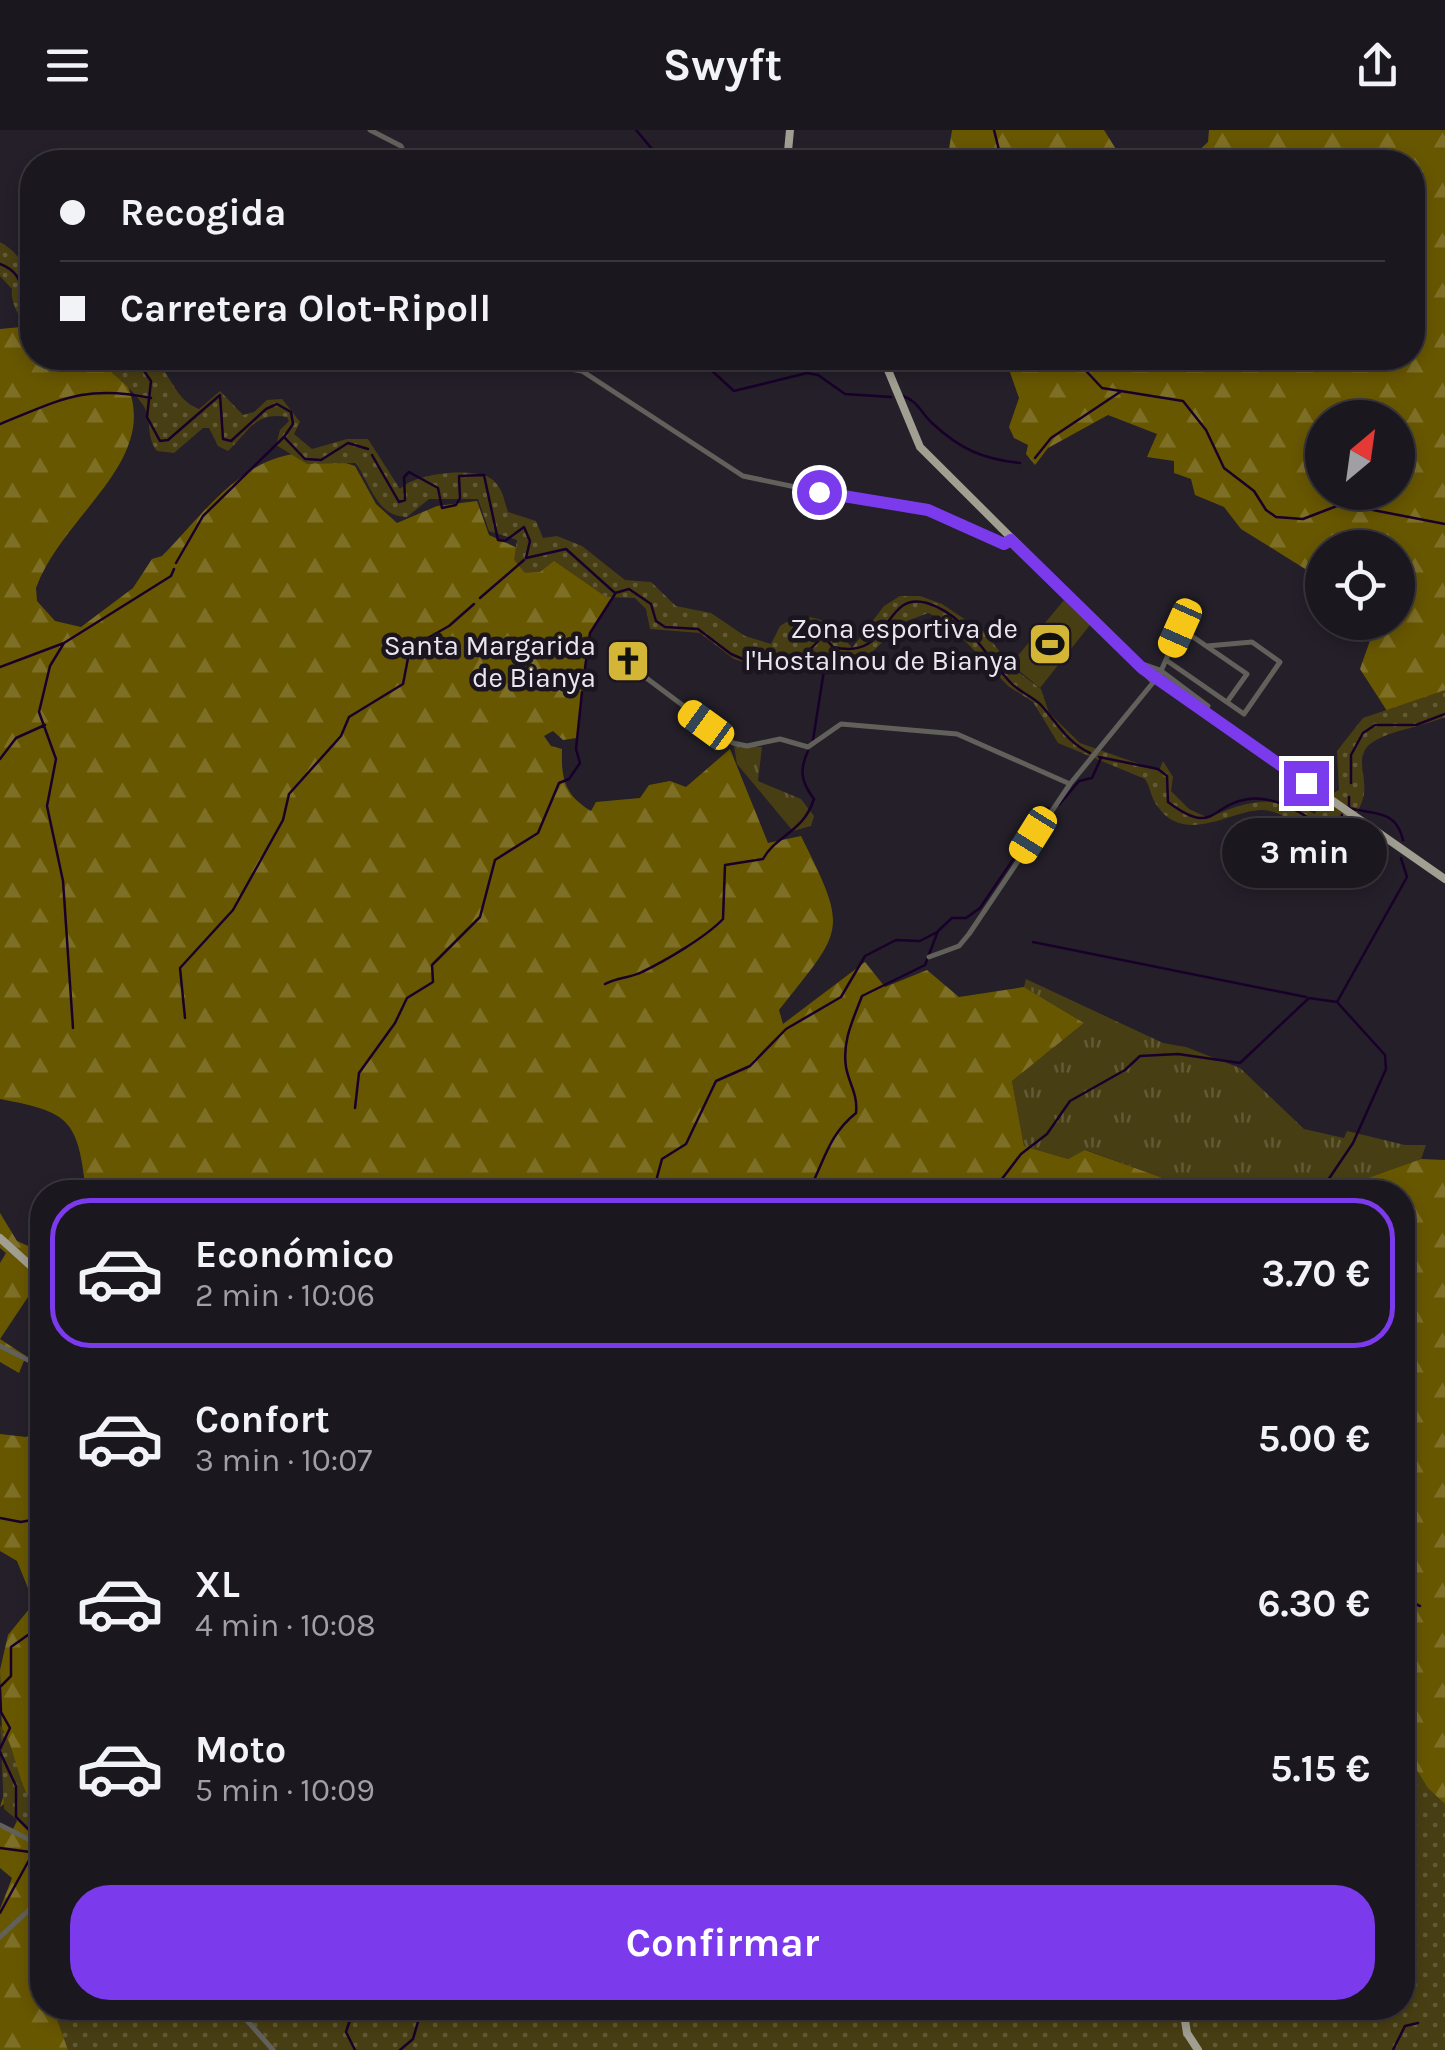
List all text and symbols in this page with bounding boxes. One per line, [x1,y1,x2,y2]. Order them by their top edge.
icon: menu [40,38,95,93]
icon: share [1350,38,1405,93]
text: Swyft [663,39,782,91]
text: Recogida [120,190,286,235]
text: Carretera Olot-Ripoll [120,286,491,331]
north arrow [1305,400,1415,510]
map controls [1305,400,1415,640]
route start [797,470,842,515]
button: locate [1305,530,1415,640]
car [1154,594,1206,662]
place label: Zona esportiva de l'Hostalnou de Bianya [744,612,1018,677]
sports icon: Zona esportiva de l'Hostalnou de Bianya [1027,621,1073,667]
place label: Santa Margarida de Bianya [384,629,596,694]
church icon: Santa Margarida de Bianya [605,638,651,684]
car [673,695,739,755]
route end [1284,761,1329,806]
car [1004,802,1062,868]
callout: 3 min [1224,818,1388,888]
text: 3 min [1260,834,1349,871]
icon: car [75,1228,165,1318]
text: Económico [195,1232,394,1277]
text: 3.70 € [1262,1251,1370,1296]
text: 2 min · 10:06 [195,1277,375,1314]
icon: car [75,1393,165,1483]
text: Confort [195,1397,330,1442]
text: 5.00 € [1258,1416,1370,1461]
text: 3 min · 10:07 [195,1442,372,1479]
icon: car [75,1558,165,1648]
text: XL [195,1562,240,1607]
text: 6.30 € [1257,1581,1370,1626]
text: 4 min · 10:08 [195,1607,376,1644]
icon: car [75,1723,165,1813]
text: Moto [195,1727,286,1772]
text: 5.15 € [1270,1746,1370,1791]
text: 5 min · 10:09 [195,1772,375,1809]
button: Confirmar [70,1885,1375,2000]

